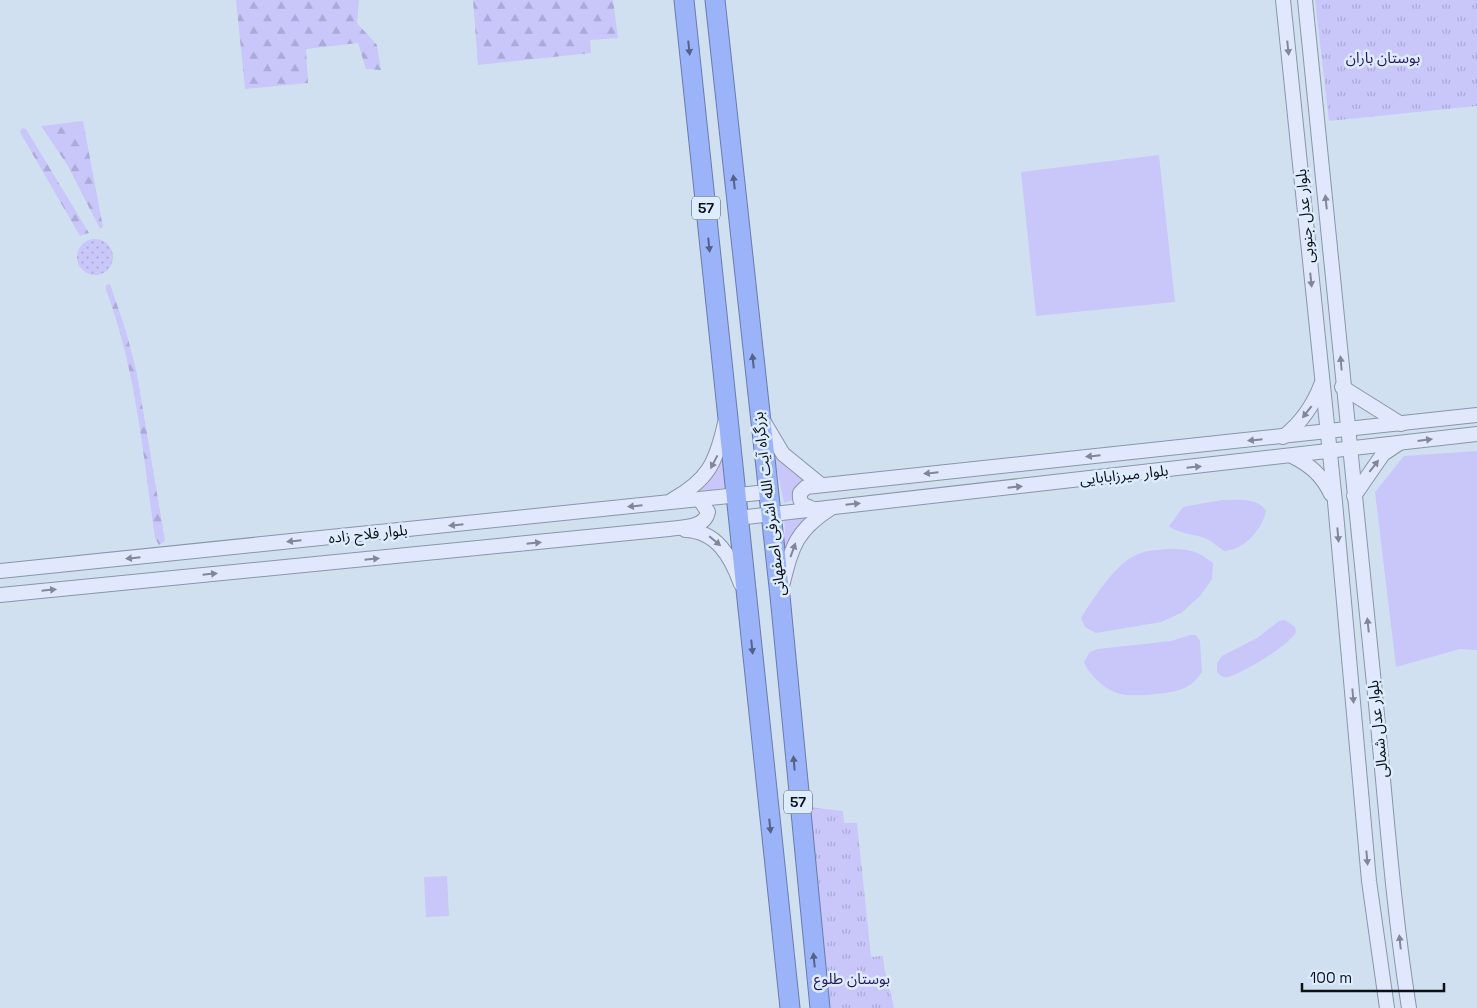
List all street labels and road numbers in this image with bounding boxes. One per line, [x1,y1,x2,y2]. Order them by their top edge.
street label: بلوار عدل جنوبی [1291,168,1318,264]
road number: 57 [692,197,720,220]
street label: بزرگراه آیت الله اشرفی اصفهانی [748,411,789,597]
street label: بلوار میرزابابایی [1079,460,1169,489]
street label: بلوار فلاح زاده [327,520,409,550]
street label: بلوار عدل شمالی [1363,679,1392,779]
road number: 57 [784,790,812,814]

